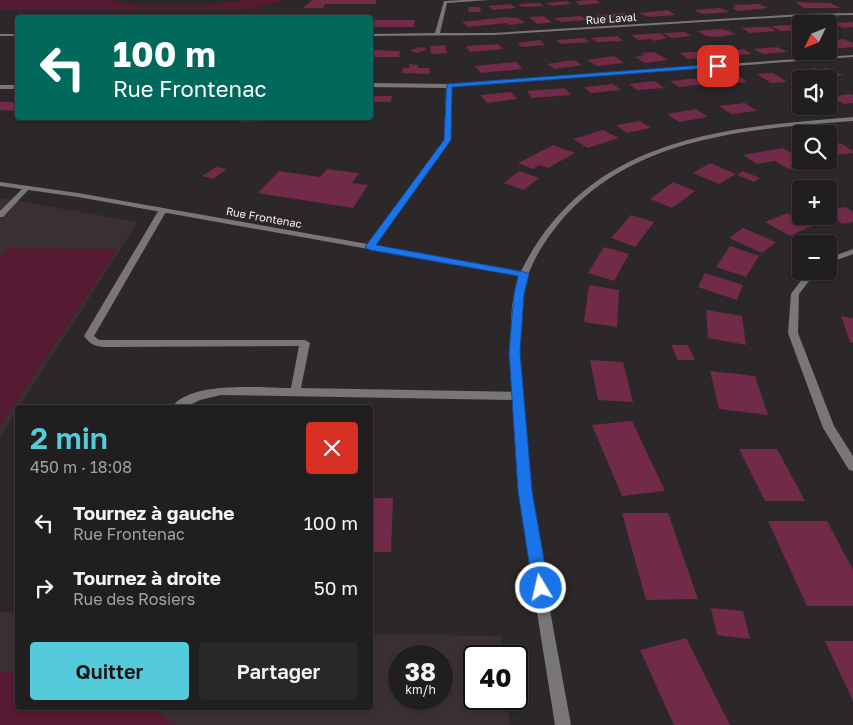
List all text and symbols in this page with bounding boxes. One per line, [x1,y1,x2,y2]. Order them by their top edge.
street label: Rue Laval [585,10,637,26]
north arrow [792,15,838,60]
map controls [792,15,837,280]
text: 100 m [113,33,216,75]
icon: left [30,35,95,100]
pin [697,45,739,87]
icon: arrive [704,52,732,80]
button: sound [792,70,837,115]
text: Rue Frontenac [113,75,267,102]
button: search [792,125,837,170]
button: + [792,180,837,225]
street label: Rue Frontenac [225,204,303,230]
button: − [792,235,837,280]
text: 2 min [30,420,108,456]
button: close [306,422,358,474]
text: 450 m · 18:08 [30,457,132,477]
text: Tournez à gauche [73,501,234,524]
icon: left [30,509,58,537]
text: 100 m [304,511,358,534]
text: Rue Frontenac [73,524,185,544]
position arrow [514,561,566,613]
text: Tournez à droite [73,566,221,589]
icon: right [30,574,58,602]
text: 50 m [314,576,358,599]
text: Rue des Rosiers [73,589,195,609]
button: Quitter [30,642,189,700]
button: Partager [199,642,358,700]
speed limit sign: 40 [463,645,528,710]
text: 38 [405,656,436,687]
text: km/h [405,682,436,697]

